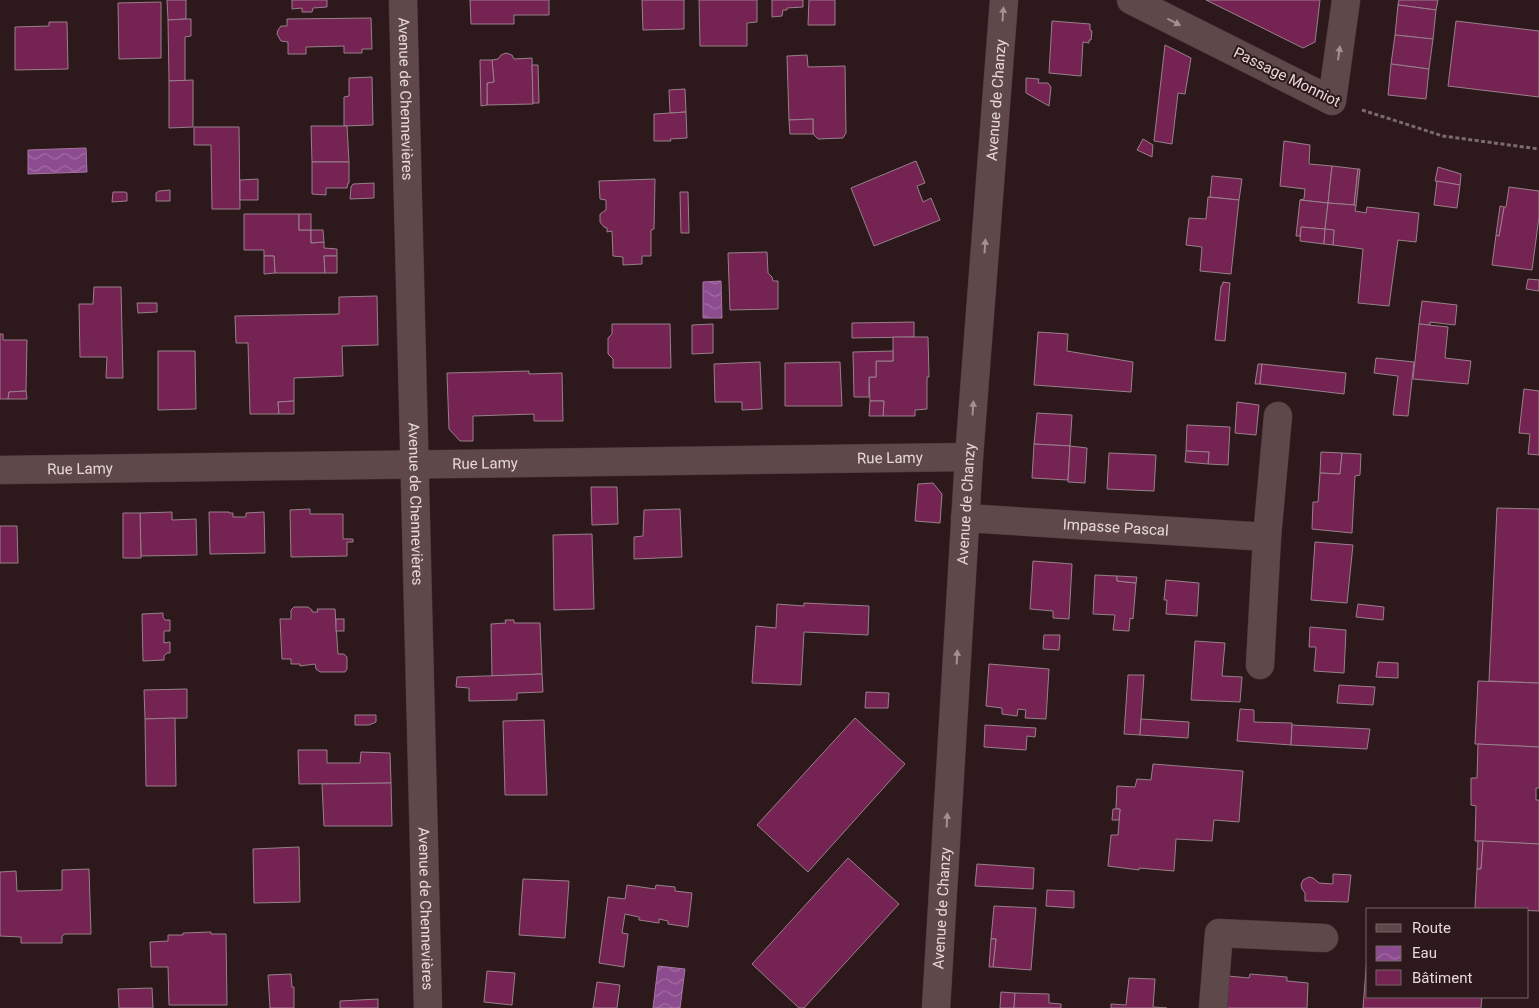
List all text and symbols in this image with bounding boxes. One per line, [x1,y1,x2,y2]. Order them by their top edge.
one-way arrow [999,6,1007,22]
street label: Avenue de Chennevières [394,17,416,181]
one-way arrow [1167,18,1181,26]
street label: Avenue de Chanzy [983,38,1010,162]
street label: Passage Monniot [1231,43,1343,111]
one-way arrow [1335,44,1343,60]
one-way arrow [982,238,990,254]
one-way arrow [969,400,977,416]
street label: Avenue de Chennevières [404,422,427,586]
street label: Avenue de Chanzy [954,442,979,565]
street label: Rue Lamy [857,449,923,468]
street label: Rue Lamy [452,454,518,473]
street label: Rue Lamy [47,459,113,478]
street label: Impasse Pascal [1062,515,1169,540]
one-way arrow [953,649,961,665]
one-way arrow [944,811,952,827]
street label: Avenue de Chennevières [415,827,437,990]
street label: Avenue de Chanzy [929,847,955,970]
legend [1366,908,1529,998]
text: Route [1412,919,1451,937]
text: Eau [1412,944,1437,962]
text: Bâtiment [1412,969,1472,987]

